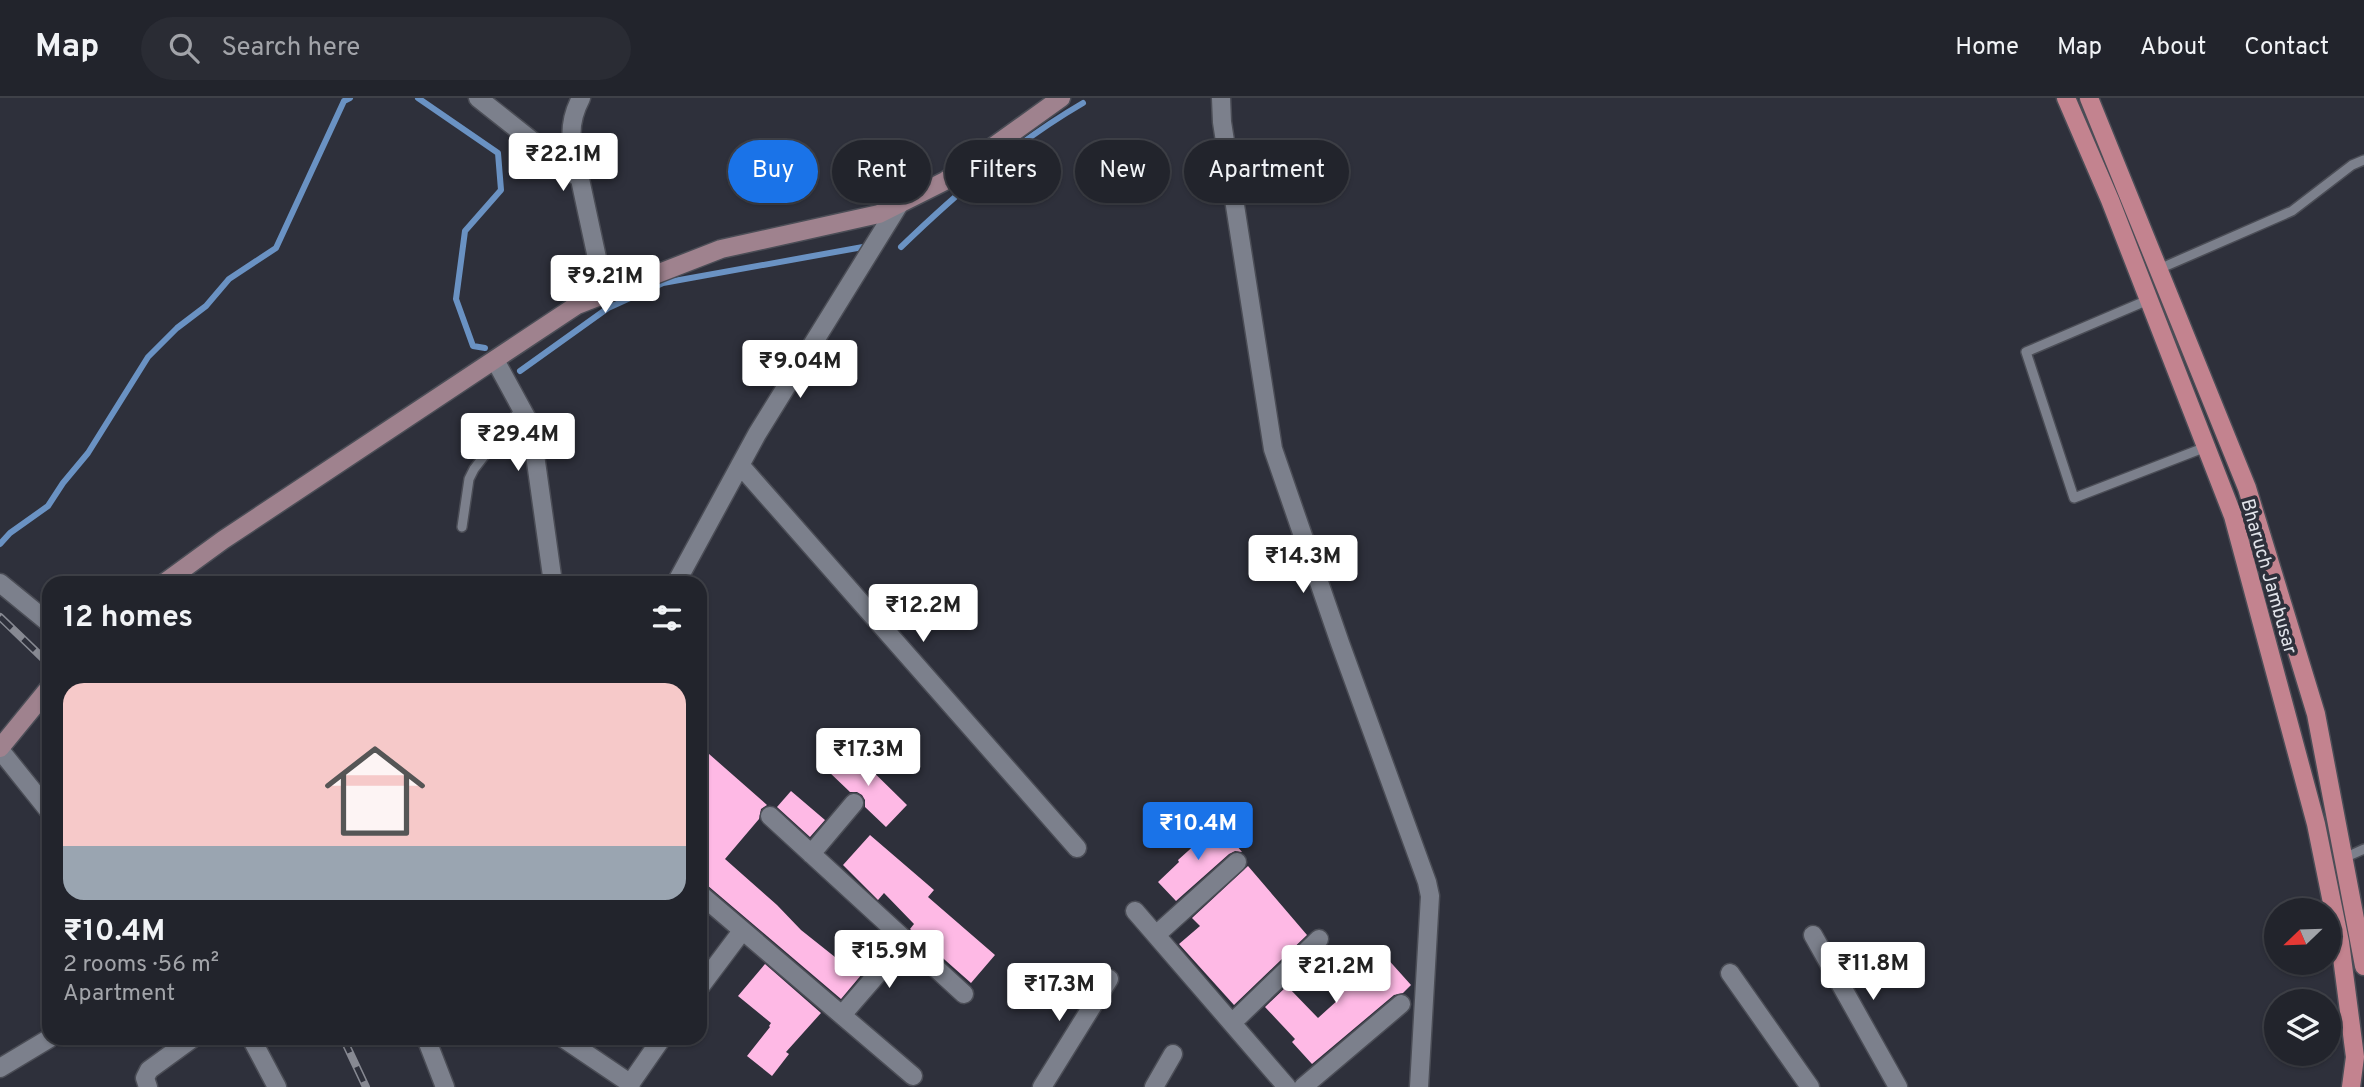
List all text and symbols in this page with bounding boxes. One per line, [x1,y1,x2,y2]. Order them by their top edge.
search box [141,17,631,80]
text: Map [35,27,99,69]
icon: search [165,29,203,67]
text: Search here [221,32,360,65]
text: Home [1955,33,2019,63]
text: Map [2057,33,2102,63]
text: About [2140,33,2206,63]
text: Contact [2244,33,2329,63]
pin: ₹22.1M [506,134,620,193]
chip: Buy [728,140,818,203]
chip: Rent [832,140,931,203]
chip: Filters [945,140,1061,203]
chip: New [1075,140,1170,203]
chip: Apartment [1184,140,1349,203]
text: ₹22.1M [525,141,601,170]
pin: ₹9.21M [548,256,662,315]
text: ₹9.21M [567,263,643,292]
pin: ₹9.04M [743,341,857,400]
text: ₹9.04M [758,348,842,377]
pin: ₹29.4M [461,414,575,473]
text: ₹29.4M [477,421,559,450]
street label: Bharuch Jambusar [2234,496,2302,658]
pin: ₹14.3M [1246,536,1360,595]
text: ₹14.3M [1265,543,1341,572]
pin: ₹12.2M [866,584,980,644]
text: ₹12.2M [885,592,961,621]
icon: filters [648,599,686,637]
text: 12 homes [63,600,193,637]
icon: home [312,728,438,854]
pin: ₹17.3M [811,728,925,788]
text: ₹17.3M [832,736,904,765]
pin: ₹10.4M [1141,802,1255,862]
text: ₹10.4M [1159,810,1237,839]
north arrow [2264,898,2342,975]
map controls [2264,898,2341,1066]
text: ₹10.4M [63,914,165,951]
pin: ₹15.9M [832,930,946,990]
text: ₹15.9M [851,938,927,967]
pin: ₹11.8M [1816,942,1930,1002]
pin: ₹21.2M [1279,946,1393,1005]
text: ₹11.8M [1837,950,1909,979]
text: 2 rooms · 56 m² [63,951,219,980]
text: ₹21.2M [1298,953,1374,982]
pin: ₹17.3M [1002,964,1116,1023]
text: ₹17.3M [1023,971,1095,1000]
text: Apartment [63,980,175,1009]
button: layers [2264,989,2341,1066]

